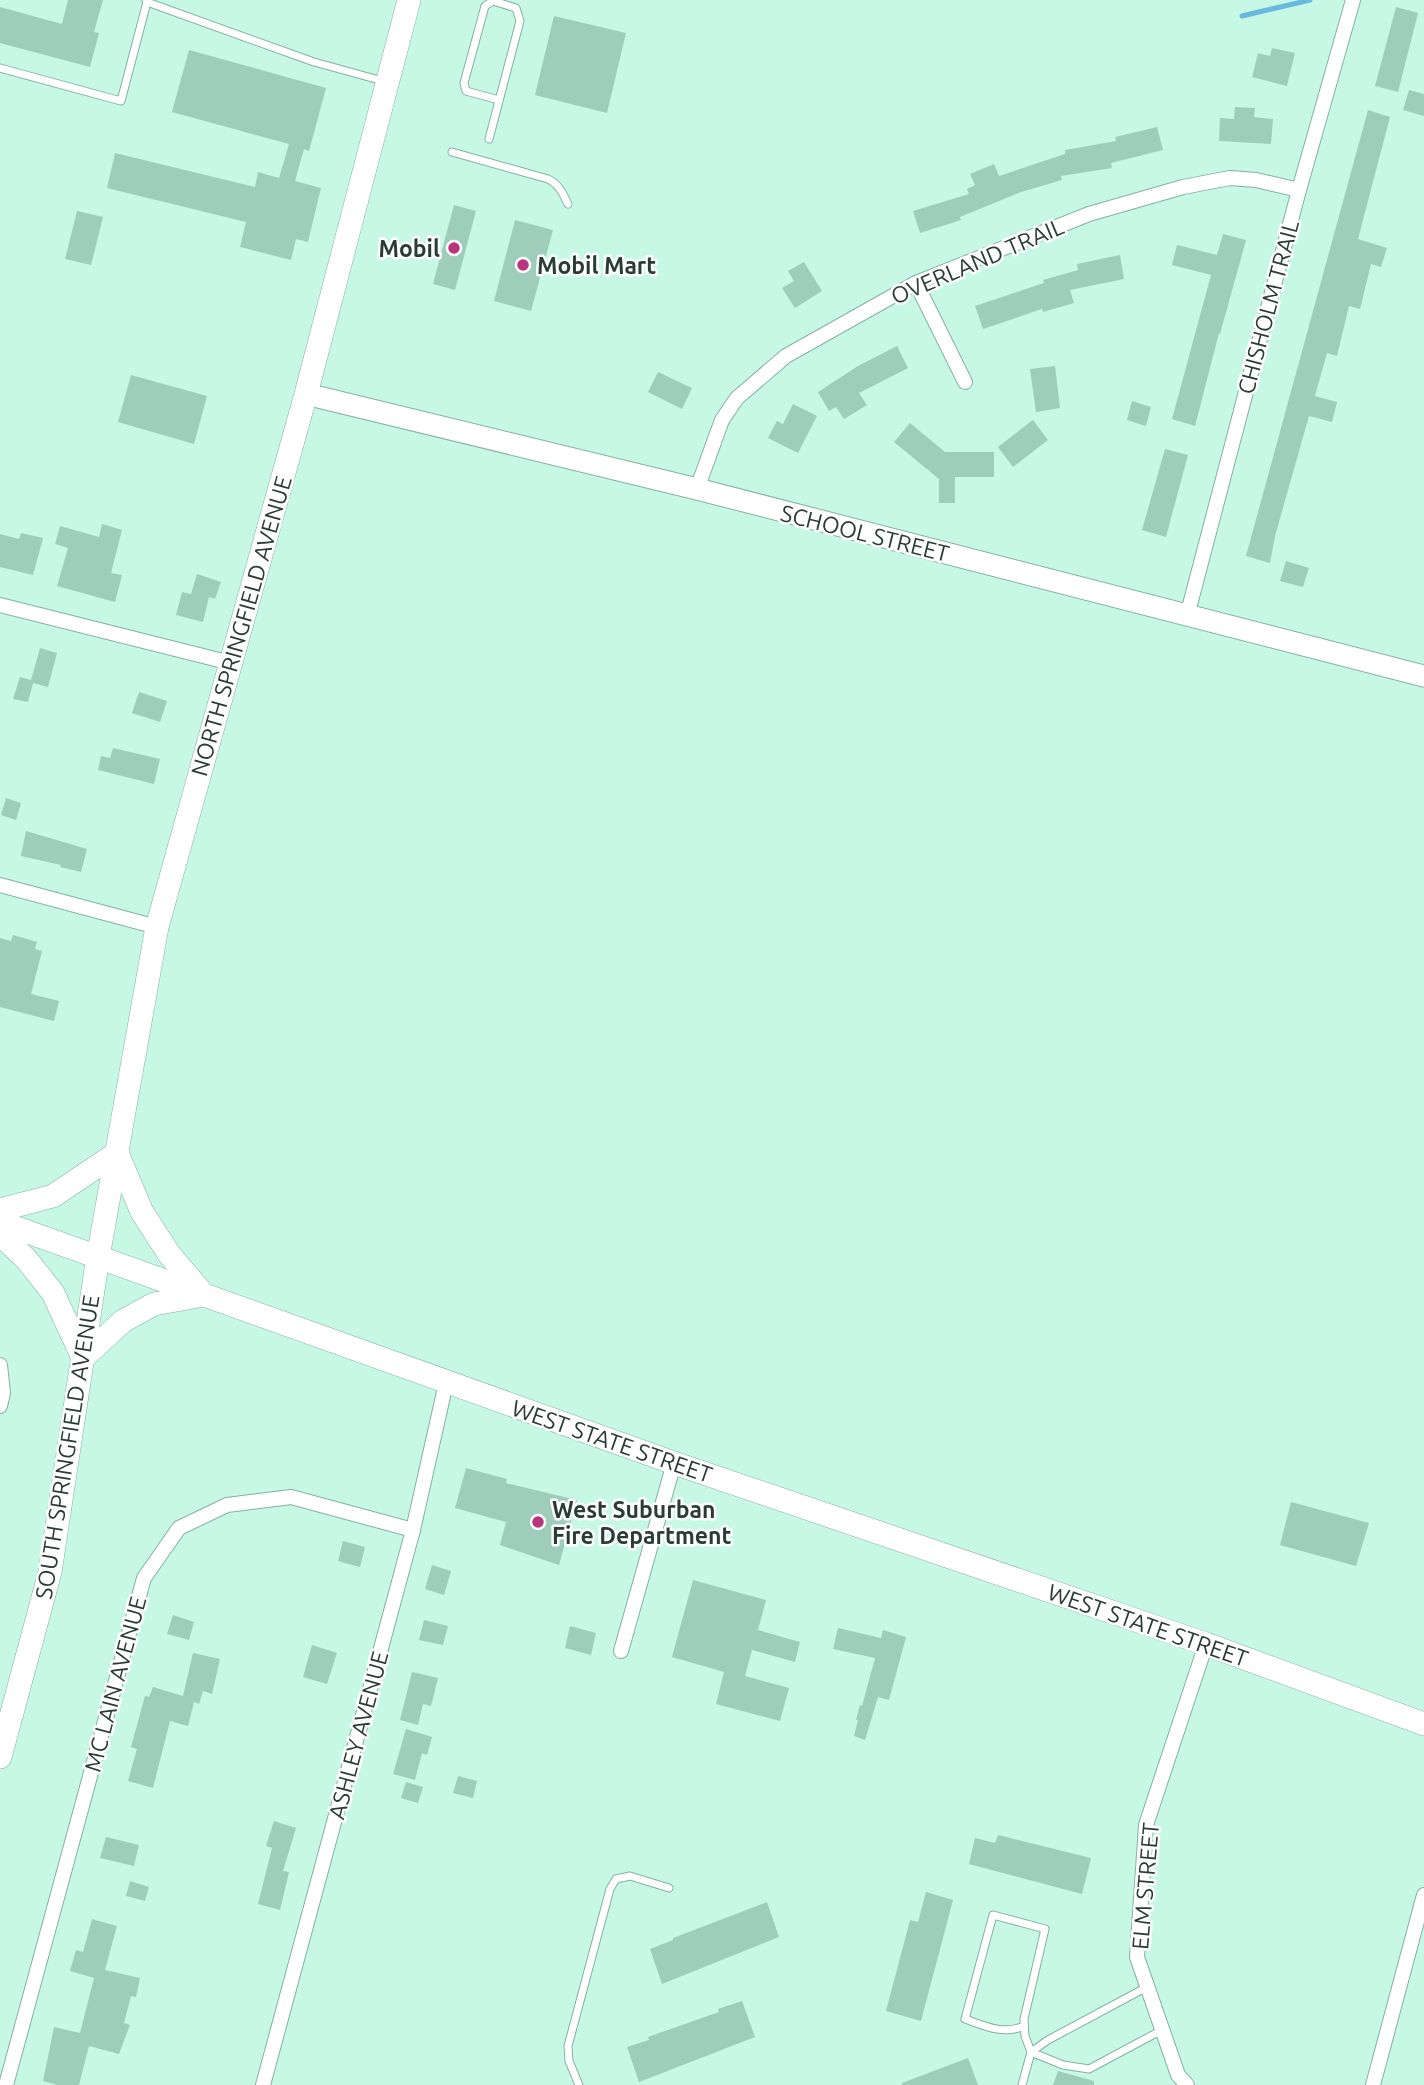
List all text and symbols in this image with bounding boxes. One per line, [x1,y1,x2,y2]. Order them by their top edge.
street label: OVERLAND TRAIL [887,213,1067,309]
street label: CHISHOLM TRAIL [1233,217,1303,397]
place label: Mobil [379,236,440,261]
marker: Mobil [446,240,462,256]
place label: Mobil Mart [537,253,656,278]
marker: Mobil Mart [515,257,531,273]
street label: NORTH SPRINGFIELD AVENUE [186,473,296,779]
street label: SCHOOL STREET [778,500,952,566]
street label: SOUTH SPRINGFIELD AVENUE [31,1293,103,1601]
street label: WEST STATE STREET [509,1395,716,1487]
place label: West Suburban Fire Department [552,1497,731,1548]
marker: West Suburban Fire Department [530,1514,546,1530]
street label: WEST STATE STREET [1045,1579,1252,1671]
street label: MC LAIN AVENUE [80,1594,150,1774]
street label: ASHLEY AVENUE [324,1648,392,1822]
street label: ELM STREET [1127,1821,1163,1951]

